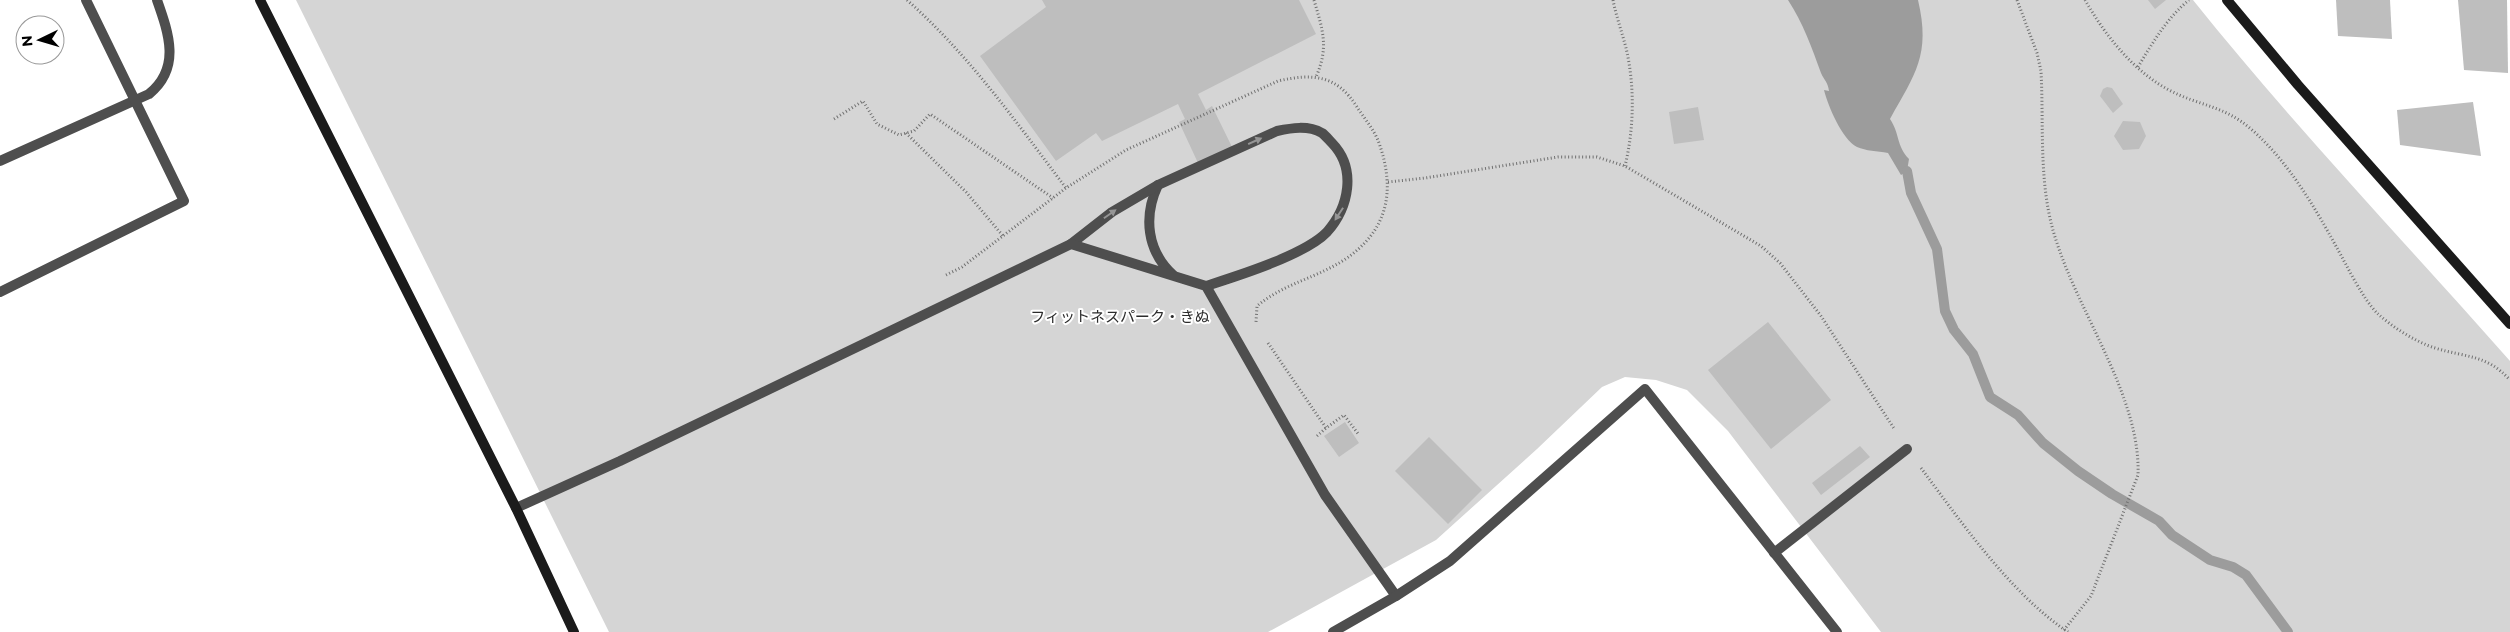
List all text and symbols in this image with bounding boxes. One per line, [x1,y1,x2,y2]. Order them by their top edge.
north arrow [15,15,65,65]
text: N [18,35,37,48]
one-way arrow [1247,136,1262,145]
one-way arrow [1335,207,1344,221]
one-way arrow [1103,209,1117,219]
park label: フィットネスパーク・きぬ [1030,307,1210,326]

